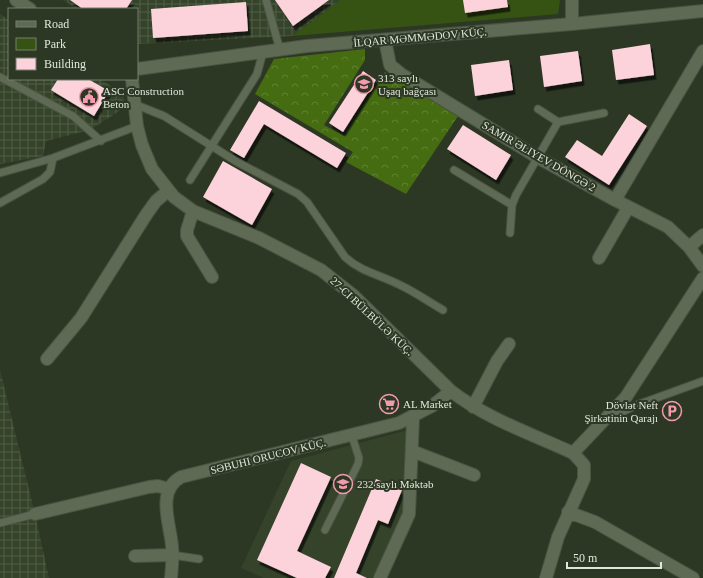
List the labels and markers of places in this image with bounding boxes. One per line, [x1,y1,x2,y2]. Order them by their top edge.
place label: 313 saylı Uşaq bağçası [378,72,436,97]
school or university icon: 313 saylı Uşaq bağçası [353,73,375,95]
place label: ASC Construction Beton [103,85,184,110]
public building icon: ASC Construction Beton [78,86,100,108]
supermarket icon: AL Market [378,393,400,415]
place label: AL Market [403,398,452,410]
place label: Dövlət Neft Şirkətinin Qarajı [584,399,658,424]
parking icon: Dövlət Neft Şirkətinin Qarajı [661,400,683,422]
school or university icon: 232 saylı Məktəb [332,473,354,495]
place label: 232 saylı Məktəb [357,478,434,490]

